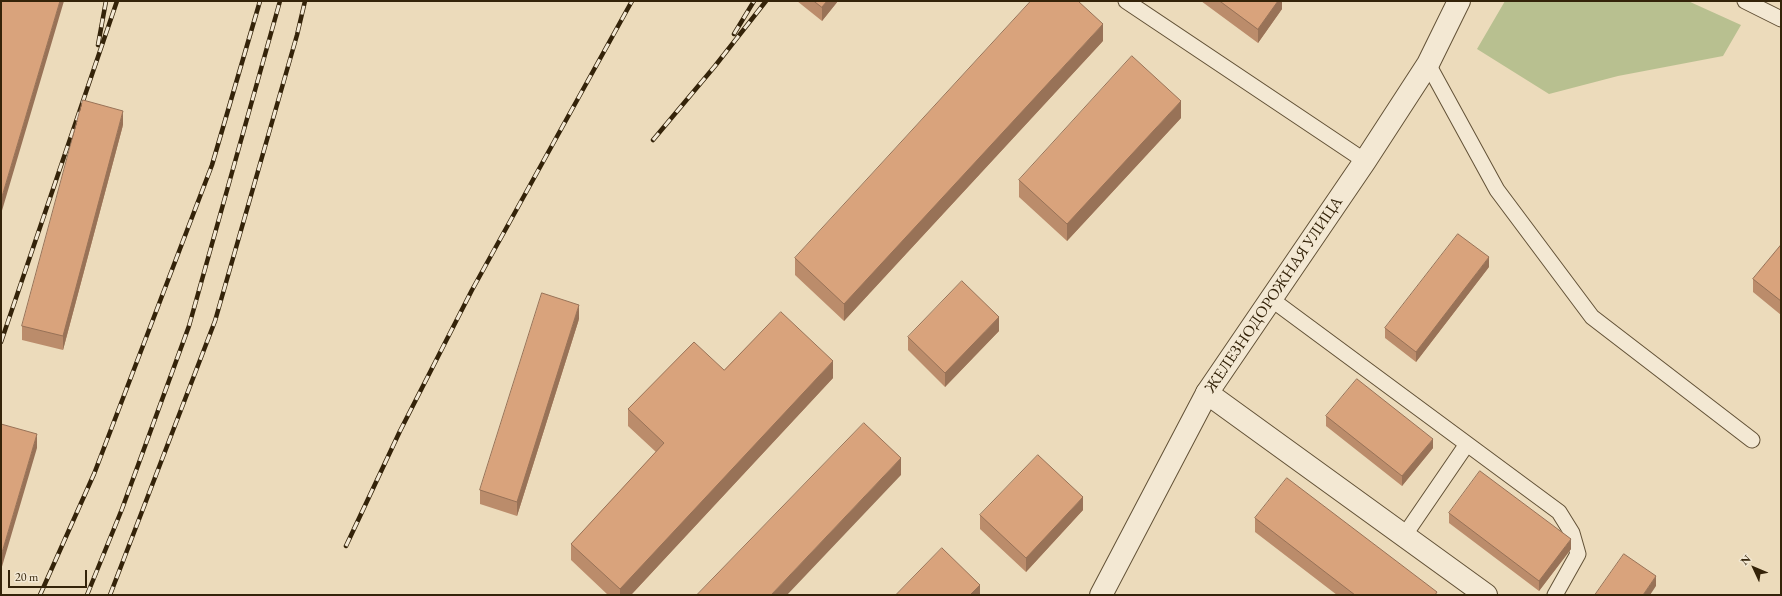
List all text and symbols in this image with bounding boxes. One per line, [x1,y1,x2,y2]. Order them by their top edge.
street label: ЖЕЛЕЗНОДОРОЖНАЯ УЛИЦА [1201,193,1347,397]
north arrow [1734,548,1774,588]
text: N [1737,552,1753,568]
scale bar [10,562,89,588]
text: 20 m [15,569,38,585]

